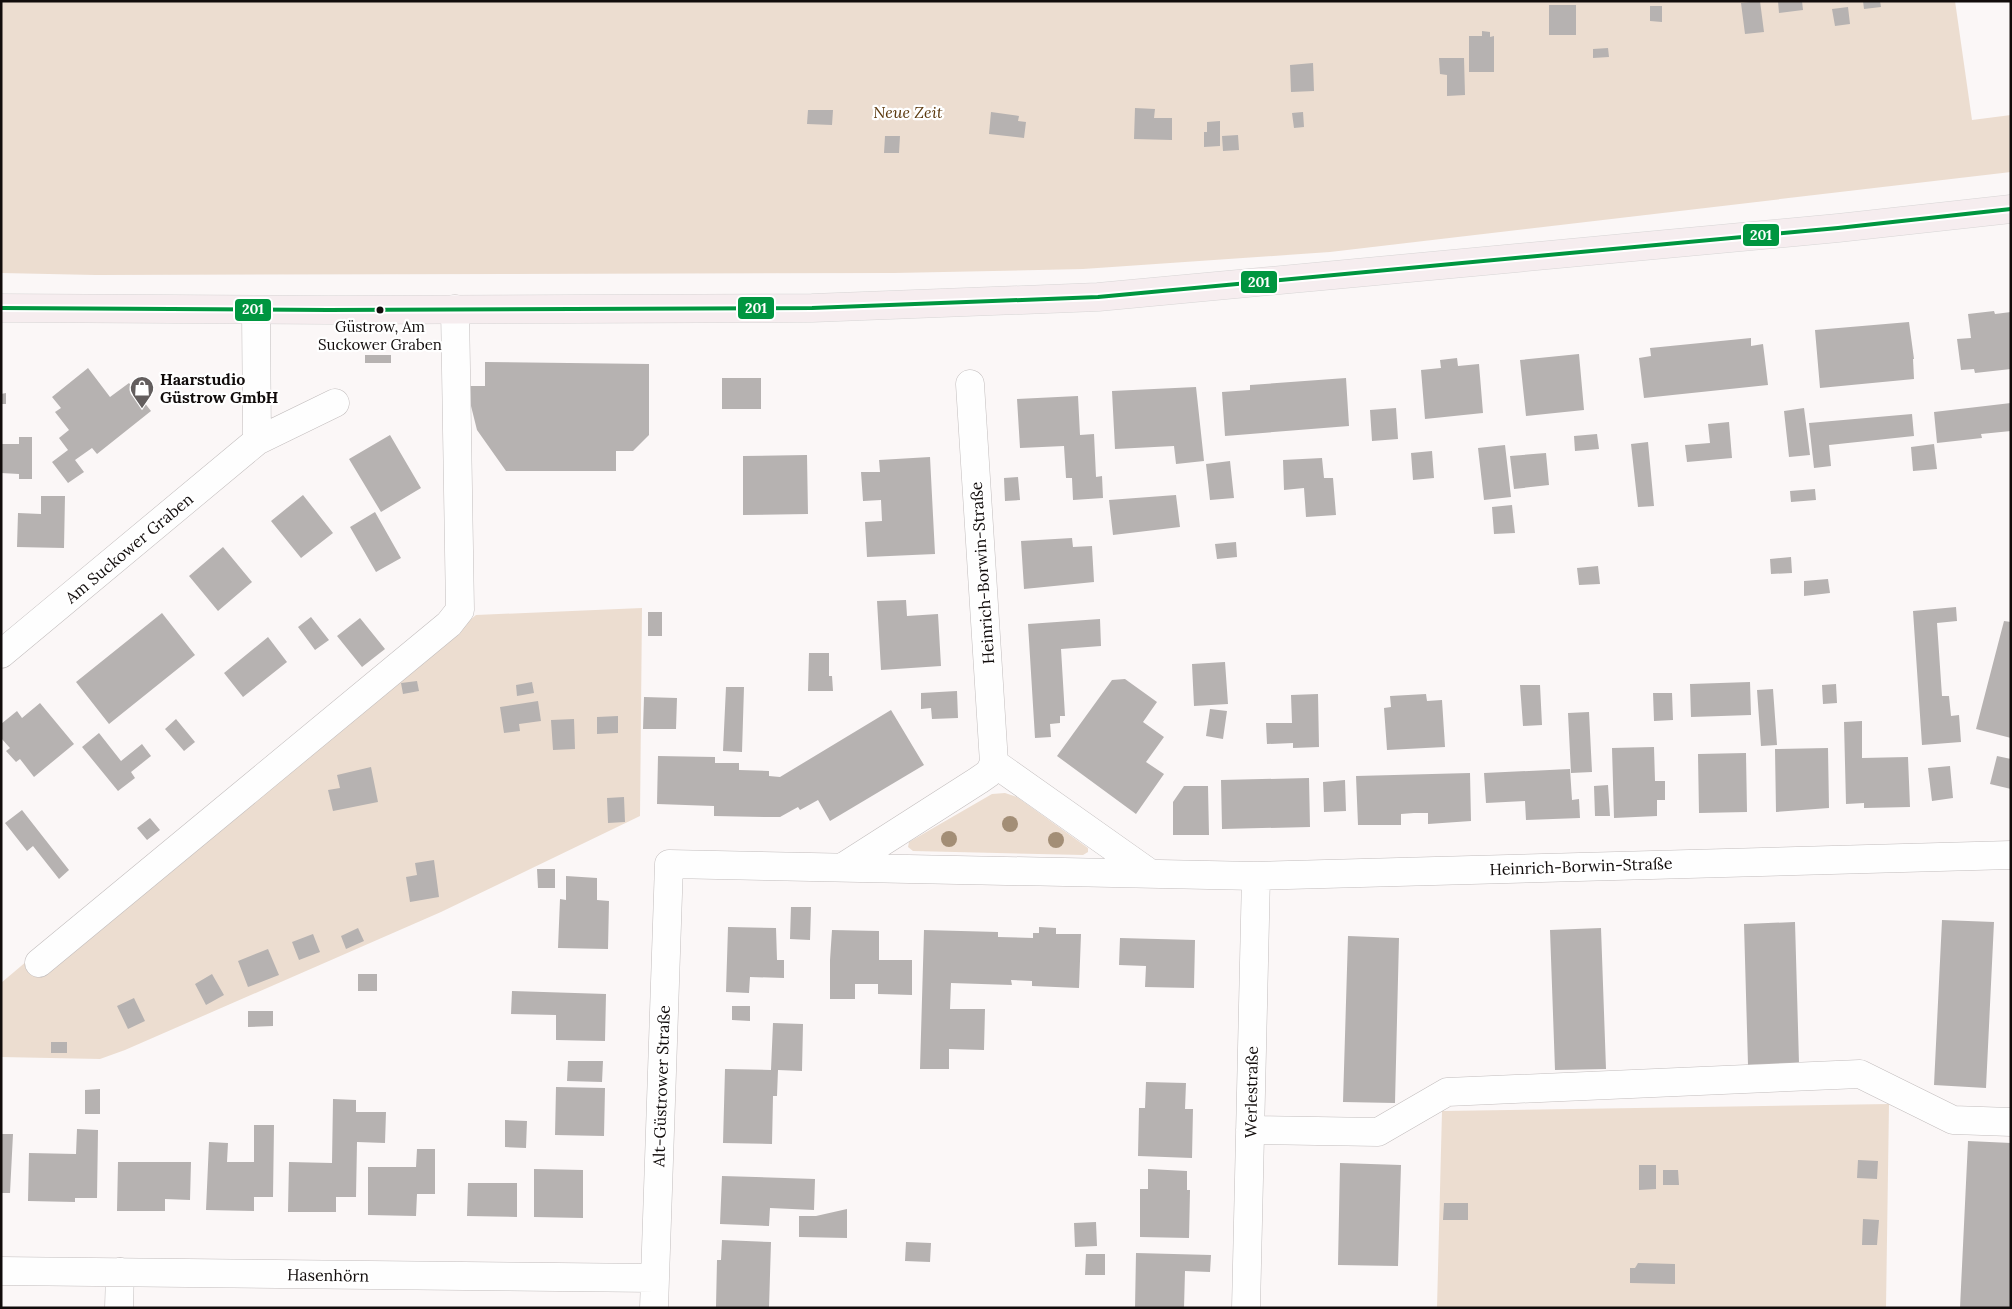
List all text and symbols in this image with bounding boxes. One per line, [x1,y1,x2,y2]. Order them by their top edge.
park label: Neue Zeit [873,102,943,122]
line badge: 201 [1742,223,1780,247]
text: 201 [1750,226,1772,244]
line badge: 201 [1240,270,1278,294]
text: 201 [1248,273,1270,291]
line badge: 201 [737,296,775,320]
line badge: 201 [234,298,272,322]
text: 201 [745,299,767,317]
text: 201 [242,300,264,318]
marker: Güstrow, Am Suckower Graben [375,305,385,315]
place label: Güstrow, Am Suckower Graben [318,317,442,354]
place label: Haarstudio Güstrow GmbH [160,369,278,407]
shop icon: Haarstudio Güstrow GmbH [129,375,155,409]
street label: Heinrich-Borwin-Straße [966,481,998,665]
street label: Am Suckower Graben [60,489,197,608]
street label: Heinrich-Borwin-Straße [1489,853,1673,879]
street label: Alt-Güstrower Straße [648,1004,674,1168]
street label: Werlestraße [1240,1045,1262,1138]
street label: Hasenhörn [287,1264,369,1286]

